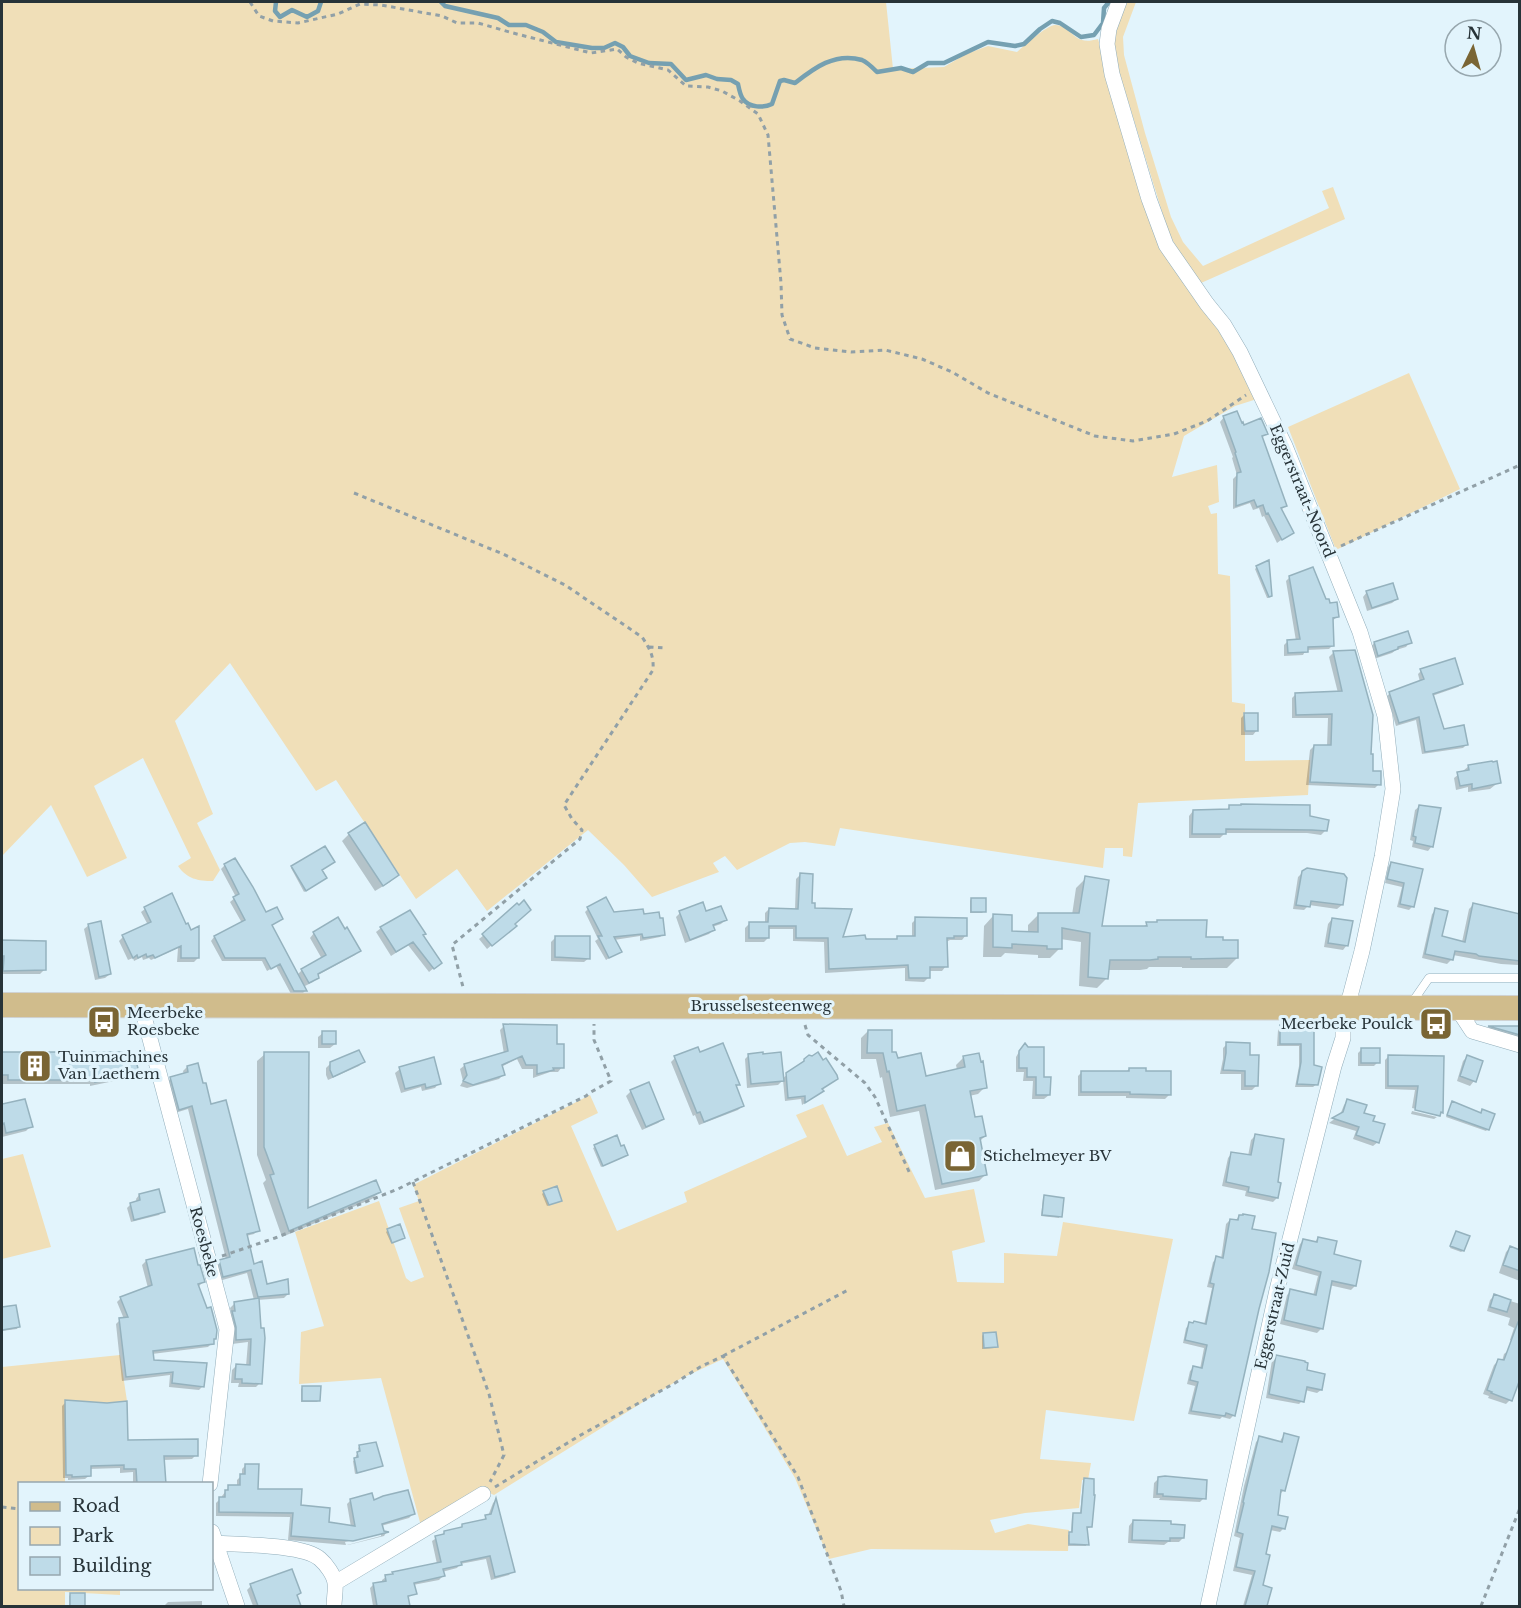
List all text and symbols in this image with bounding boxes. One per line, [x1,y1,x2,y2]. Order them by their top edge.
north arrow [1443,18,1503,78]
text: N [1466,22,1483,44]
street label: Eggerstraat-Noord [1266,421,1339,560]
street label: Brusselsesteenweg [690,996,833,1015]
place label: Meerbeke Roesbeke [127,1003,203,1039]
bus stop icon: Meerbeke Roesbeke [86,1004,122,1040]
bus stop icon: Meerbeke Poulck [1418,1006,1454,1042]
place label: Meerbeke Poulck [1281,1014,1414,1033]
place label: Tuinmachines Van Laethem [57,1047,168,1083]
building icon: Tuinmachines Van Laethem [17,1048,53,1084]
shop icon: Stichelmeyer BV [942,1138,978,1174]
place label: Stichelmeyer BV [983,1146,1112,1165]
street label: Roesbeke [186,1204,223,1279]
street label: Eggerstraat-Zuid [1251,1240,1298,1371]
legend [18,1482,213,1590]
text: Road [72,1495,120,1517]
text: Park [72,1525,114,1547]
text: Building [72,1555,151,1577]

